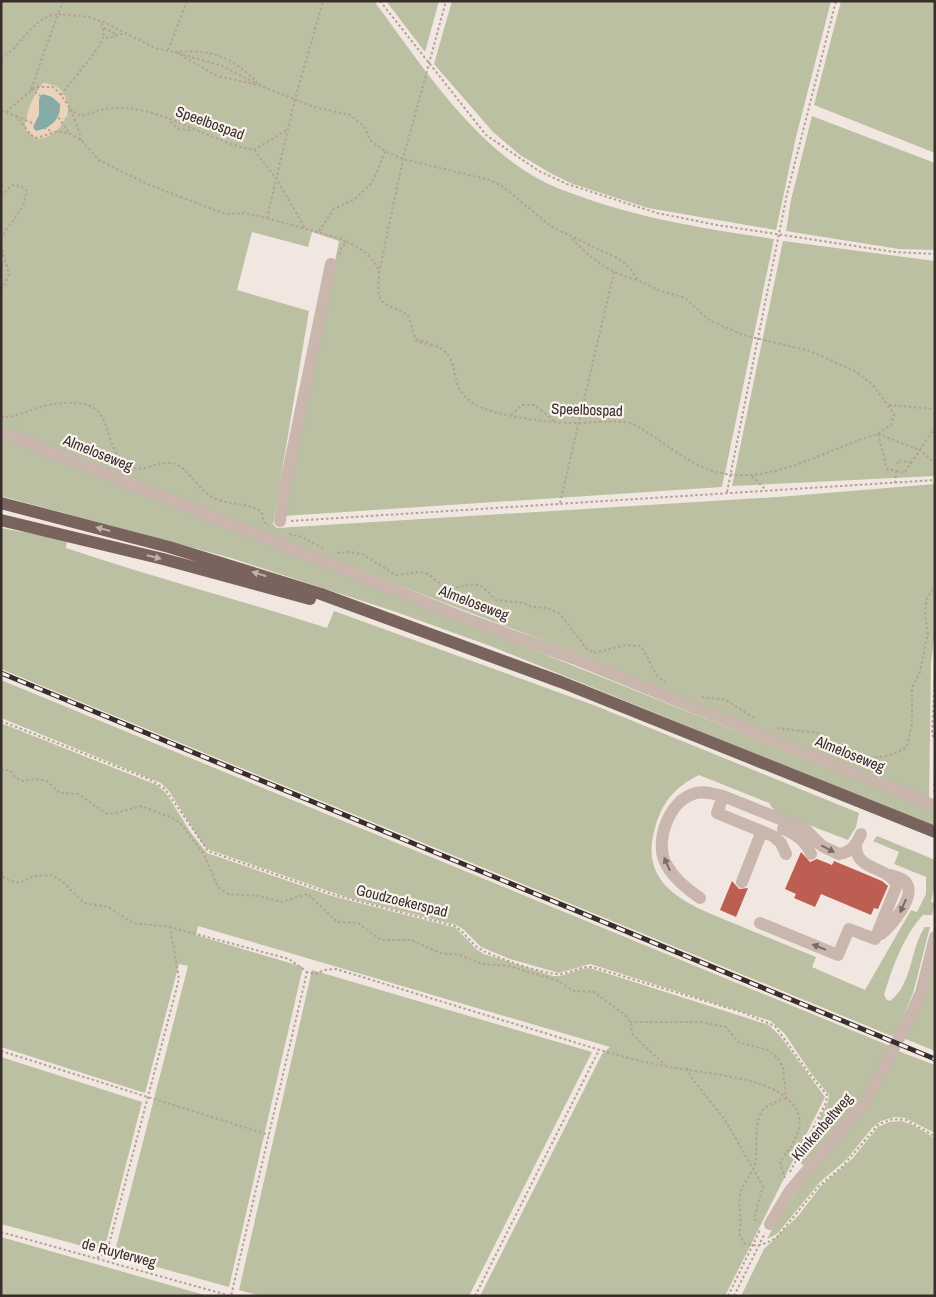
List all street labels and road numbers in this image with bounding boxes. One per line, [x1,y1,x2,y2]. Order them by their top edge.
street label: Speelbospad [173,100,248,145]
street label: Speelbospad [551,398,623,421]
street label: Almeloseweg [59,429,136,476]
street label: Almeloseweg [435,579,512,625]
street label: Almeloseweg [811,730,888,777]
street label: Goudzoekerspad [354,879,450,922]
street label: Klinkenbeltweg [786,1088,857,1165]
street label: de Ruyterweg [80,1233,159,1273]

